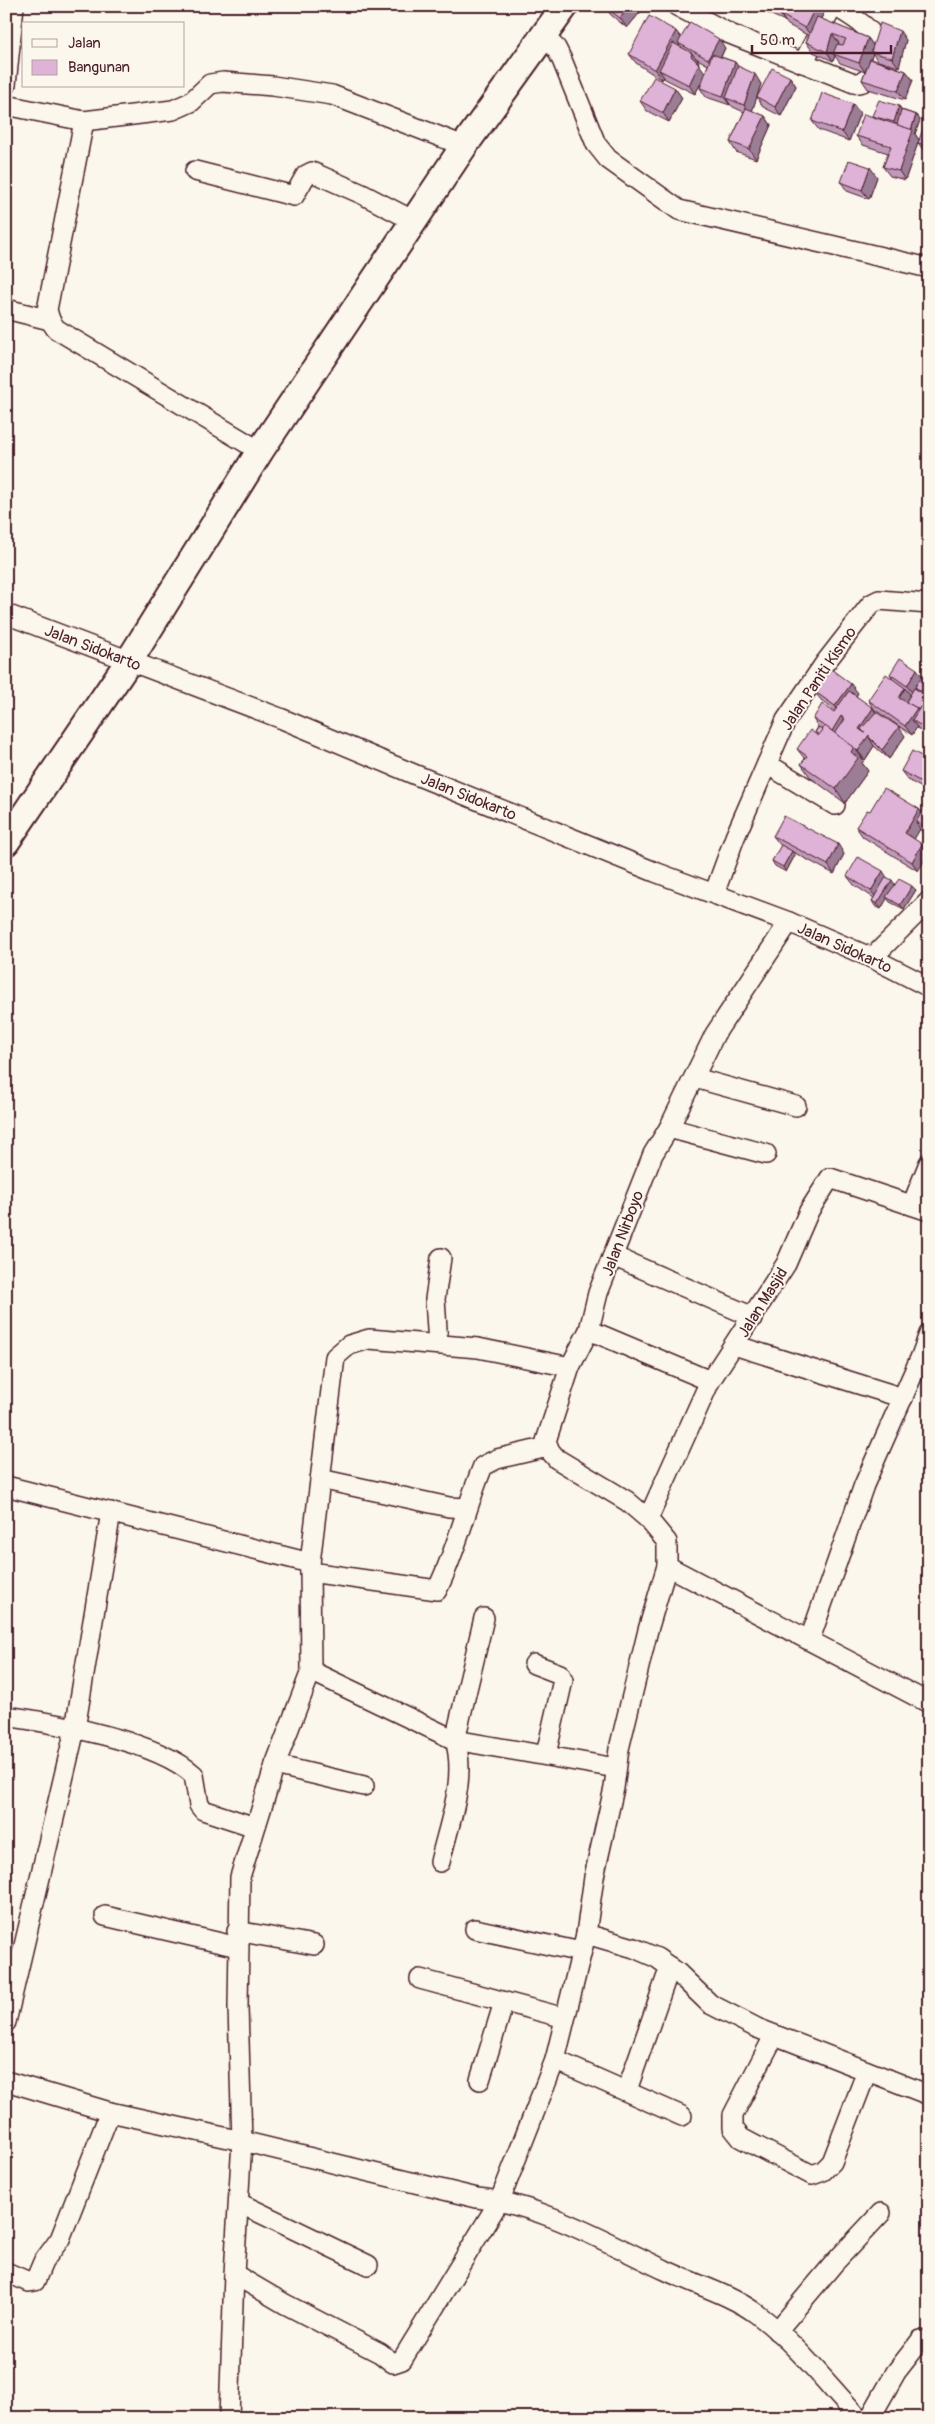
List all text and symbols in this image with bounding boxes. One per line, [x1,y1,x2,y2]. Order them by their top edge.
legend [22,22,185,88]
scale bar [752,22,891,54]
text: 50 m [760,31,795,50]
text: Jalan [68,34,101,53]
text: Bangunan [68,58,130,77]
street label: Jalan Sidokarto [42,620,144,676]
street label: Jalan Paniti Kismo [777,623,861,734]
street label: Jalan Sidokarto [418,769,520,825]
street label: Jalan Sidokarto [794,918,895,978]
street label: Jalan Nirboyo [598,1188,648,1279]
street label: Jalan Masjid [733,1264,792,1341]

